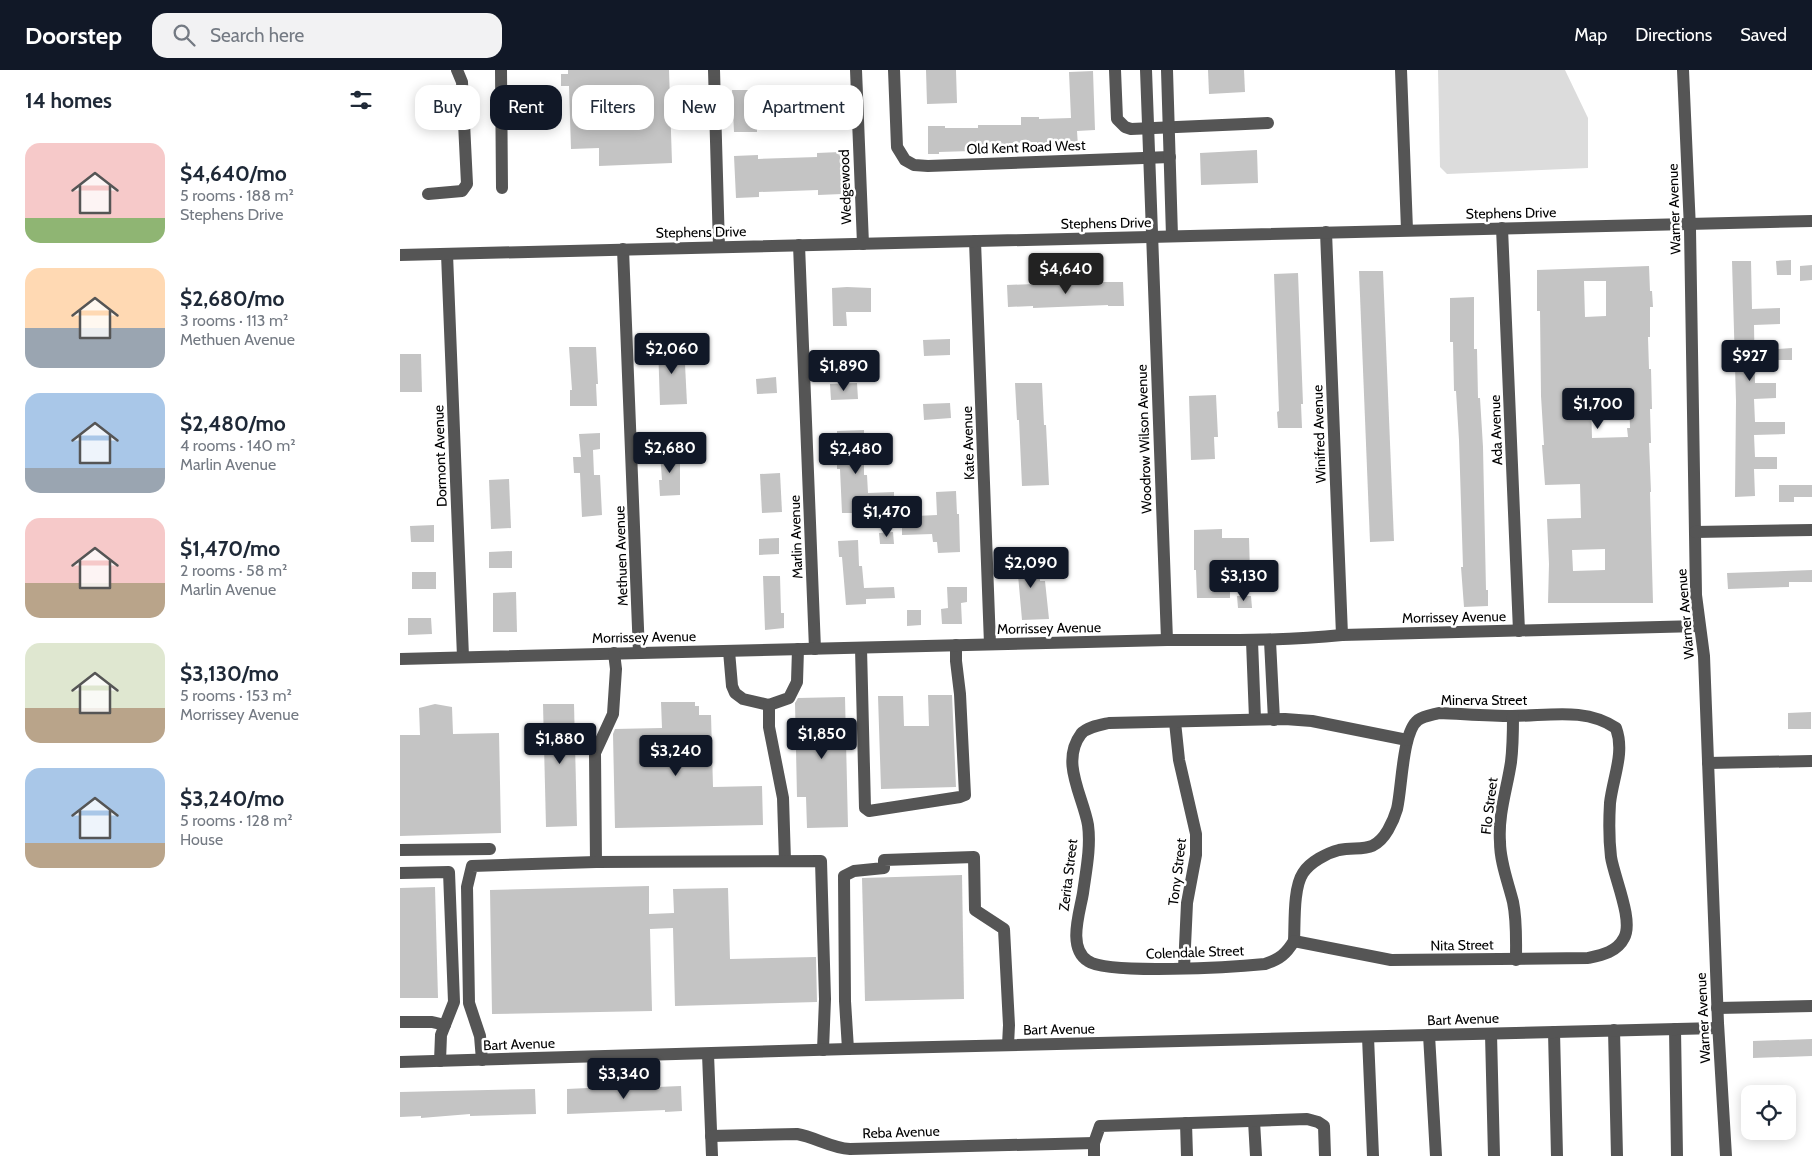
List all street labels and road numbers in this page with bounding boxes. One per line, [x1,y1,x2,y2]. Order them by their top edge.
street label: Old Kent Road West [966,136,1086,158]
street label: Wedgewood [835,149,855,225]
street label: Warner Avenue [1663,163,1685,255]
street label: Stephens Drive [1466,203,1556,223]
street label: Stephens Drive [1061,213,1151,233]
street label: Stephens Drive [656,222,746,242]
street label: Woodrow Wilson Avenue [1132,364,1156,514]
street label: Winifred Avenue [1308,385,1330,483]
street label: Ada Avenue [1486,394,1506,466]
street label: Dormont Avenue [429,405,451,507]
street label: Kate Avenue [958,406,978,480]
street label: Marlin Avenue [786,495,806,579]
street label: Methuen Avenue [610,505,632,607]
street label: Warner Avenue [1672,568,1698,660]
street label: Morrissey Avenue [1402,607,1506,627]
street label: Morrissey Avenue [997,618,1101,638]
street label: Morrissey Avenue [592,627,696,647]
street label: Minerva Street [1441,691,1527,709]
street label: Flo Street [1477,776,1501,836]
street label: Tony Street [1164,837,1190,907]
street label: Zerita Street [1055,838,1081,912]
street label: Nita Street [1430,935,1494,955]
street label: Colendale Street [1146,941,1245,963]
street label: Warner Avenue [1692,972,1714,1064]
street label: Bart Avenue [1427,1009,1499,1029]
street label: Bart Avenue [1023,1019,1095,1039]
street label: Bart Avenue [483,1034,555,1054]
street label: Reba Avenue [862,1122,940,1142]

